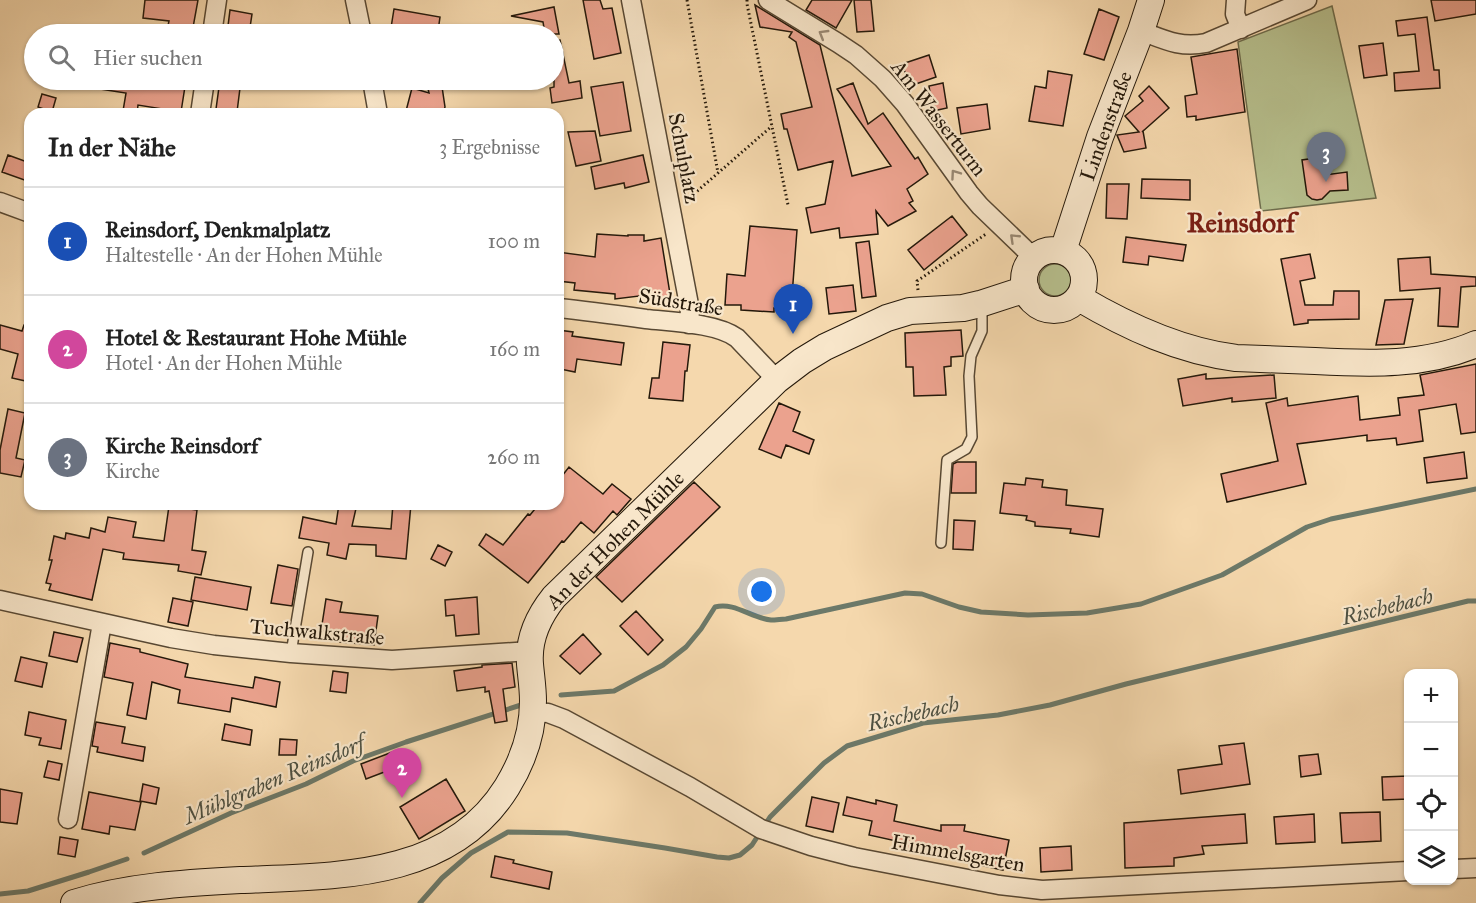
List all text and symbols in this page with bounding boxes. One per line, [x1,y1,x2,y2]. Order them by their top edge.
search box [24,24,564,90]
one-way arrow [819,29,829,41]
icon: search [45,41,78,74]
text: Hier suchen [93,44,202,71]
street label: Am Wasserturm [885,54,993,182]
street label: Lindenstraße [1074,67,1138,184]
street label: Schulplatz [663,111,706,206]
text: In der Nähe [48,131,176,163]
pin: 3 [1306,132,1346,182]
text: 3 Ergebnisse [439,135,540,159]
one-way arrow [951,170,962,181]
district label: Reinsdorf [1187,206,1300,239]
text: Reinsdorf, Denkmalplatz [105,216,330,243]
text: 1 [64,229,71,253]
text: 100 m [488,229,540,253]
one-way arrow [1010,234,1020,245]
text: Haltestelle · An der Hohen Mühle [105,243,383,267]
street label: Südstraße [637,282,725,322]
pin: 1 [774,284,812,334]
text: Hotel & Restaurant Hohe Mühle [105,324,407,351]
text: 2 [63,337,72,361]
text: 160 m [489,337,540,361]
text: Hotel · An der Hohen Mühle [105,351,342,375]
text: Kirche Reinsdorf [105,432,259,459]
text: 3 [64,445,72,469]
text: 260 m [487,445,540,469]
text: Kirche [105,459,160,483]
street label: An der Hohen Mühle [540,465,690,615]
your location [747,577,776,606]
water label: Rischebach [1338,582,1436,631]
street label: Tuchwalkstraße [249,613,386,651]
map controls [1404,669,1458,885]
button: + [1404,669,1458,723]
water label: Rischebach [864,690,962,737]
button: − [1404,723,1458,777]
water label: Mühlgraben Reinsdorf [178,727,374,831]
pin: 2 [382,748,422,798]
button: locate [1404,777,1458,831]
street label: Himmelsgarten [889,828,1027,878]
button: layers [1404,831,1458,885]

